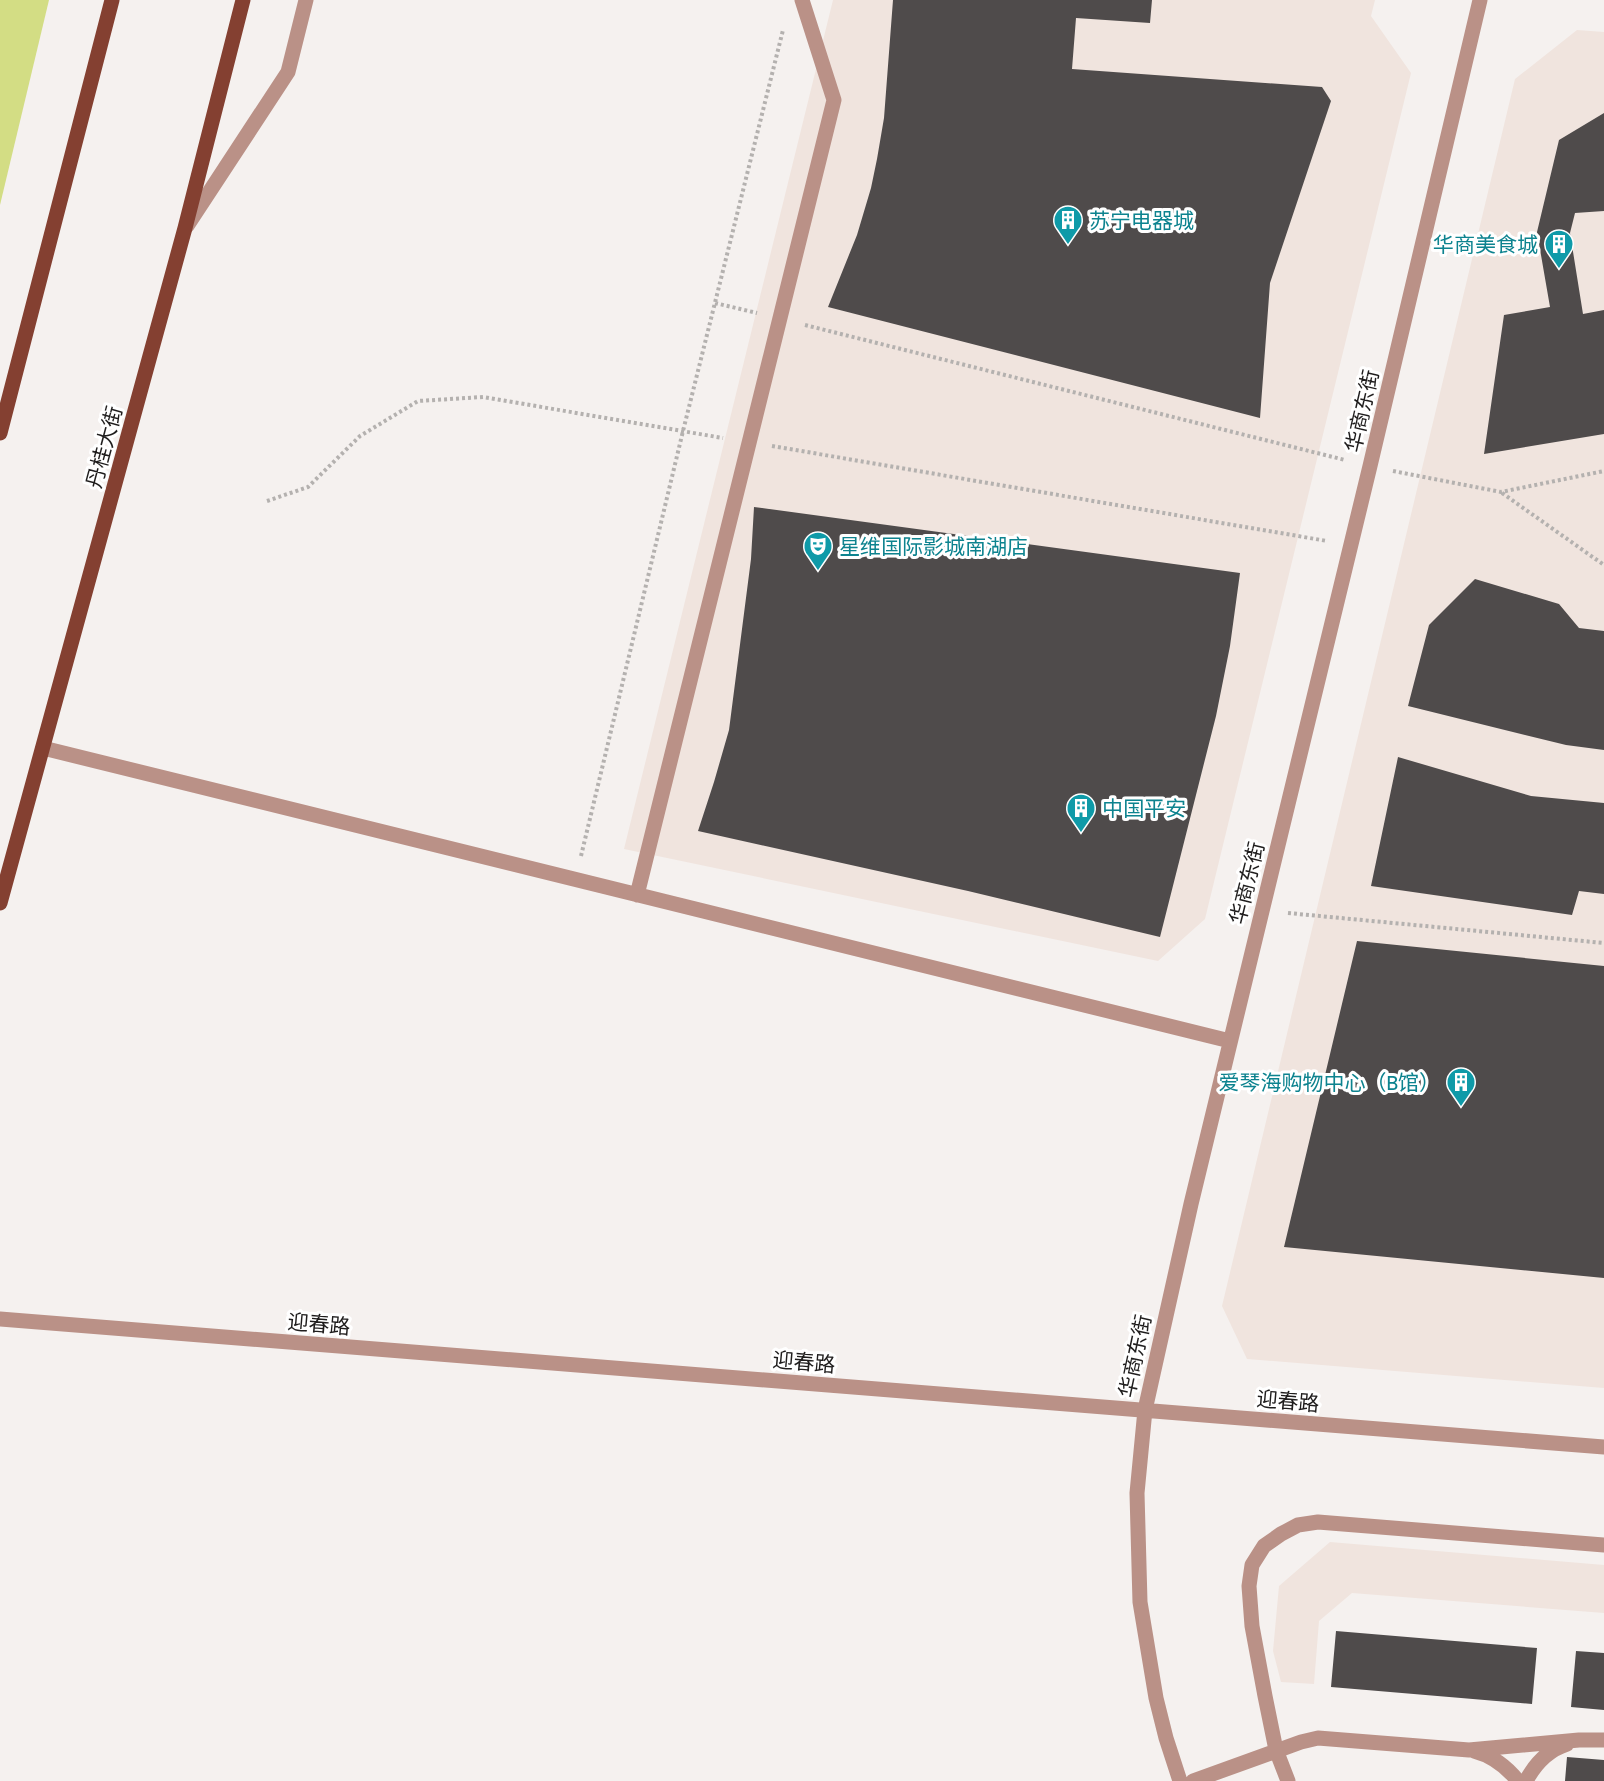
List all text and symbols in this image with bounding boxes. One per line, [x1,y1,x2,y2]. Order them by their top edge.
building icon: 苏宁电器城 [1052,204,1084,246]
place label: 苏宁电器城 [1089,206,1194,235]
building icon: 华商美食城 [1543,228,1575,270]
place label: 华商美食城 [1433,230,1538,259]
street label: 华商东街 [1338,367,1386,455]
street label: 丹桂大街 [79,403,129,491]
theatre icon: 星维国际影城南湖店 [802,530,834,572]
place label: 星维国际影城南湖店 [839,532,1028,561]
building icon: 中国平安 [1065,792,1097,834]
place label: 中国平安 [1102,794,1186,823]
street label: 华商东街 [1223,839,1271,927]
building icon: 爱琴海购物中心（B馆） [1445,1066,1477,1108]
place label: 爱琴海购物中心（B馆） [1219,1068,1440,1097]
street label: 迎春路 [286,1307,352,1341]
street label: 华商东街 [1112,1312,1158,1400]
street label: 迎春路 [771,1345,837,1379]
street label: 迎春路 [1255,1384,1321,1418]

